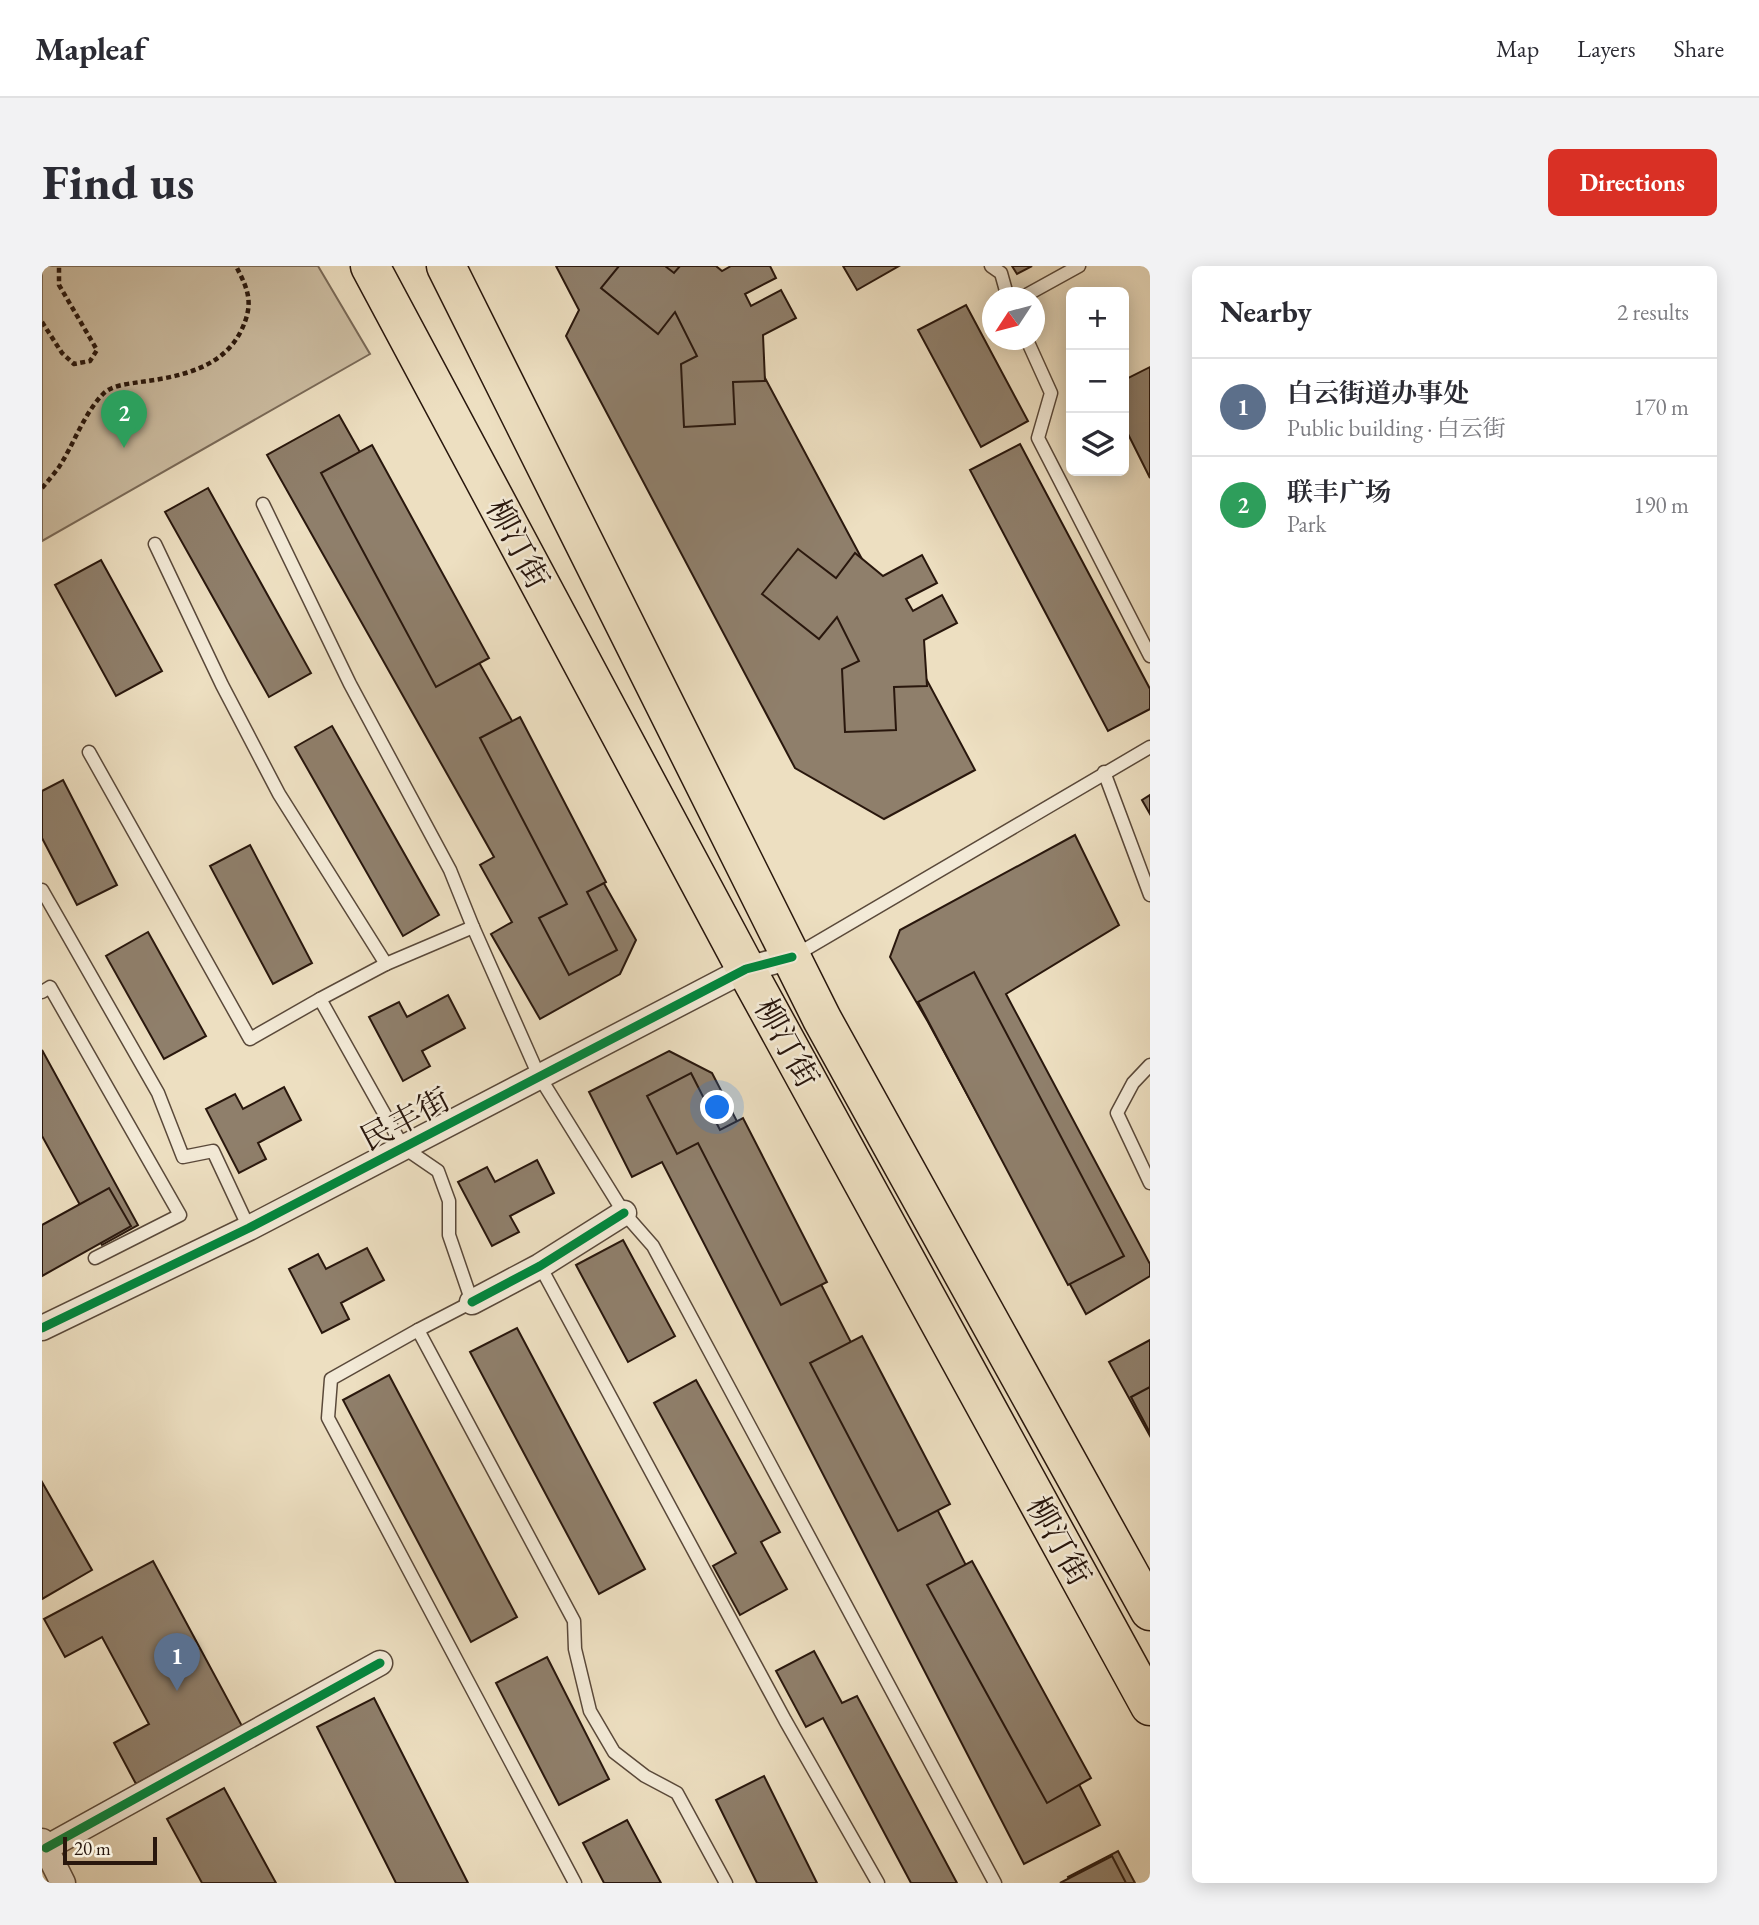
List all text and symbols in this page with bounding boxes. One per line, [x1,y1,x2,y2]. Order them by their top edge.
text: Mapleaf [35,27,146,70]
text: Map [1496,33,1539,64]
text: Layers [1577,33,1636,64]
text: Share [1674,33,1724,64]
button: Directions [1548,149,1717,216]
text: Find us [42,150,194,214]
north arrow [982,287,1045,350]
map controls [1066,287,1129,476]
button: + [1066,287,1129,350]
text: Nearby [1220,292,1312,331]
text: 2 results [1617,297,1689,327]
button: − [1066,350,1129,413]
text: 白云街道办事处 [1287,376,1469,410]
pin: 2 [101,390,147,448]
text: 1 [1237,392,1249,422]
text: 170 m [1633,392,1689,422]
button: layers [1066,413,1129,476]
text: Public building · 白云街 [1287,413,1506,443]
text: 联丰广场 [1287,475,1391,509]
text: 2 [1237,490,1249,520]
text: 190 m [1633,490,1689,520]
street label: 柳汀街 [477,492,559,596]
text: Park [1287,509,1326,539]
street label: 柳汀街 [745,991,829,1095]
street label: 民丰街 [353,1078,457,1160]
your location [700,1090,734,1124]
street label: 柳汀街 [1017,1489,1101,1593]
pin: 1 [154,1633,200,1691]
scale bar [63,1834,158,1866]
text: 20 m [74,1836,111,1861]

